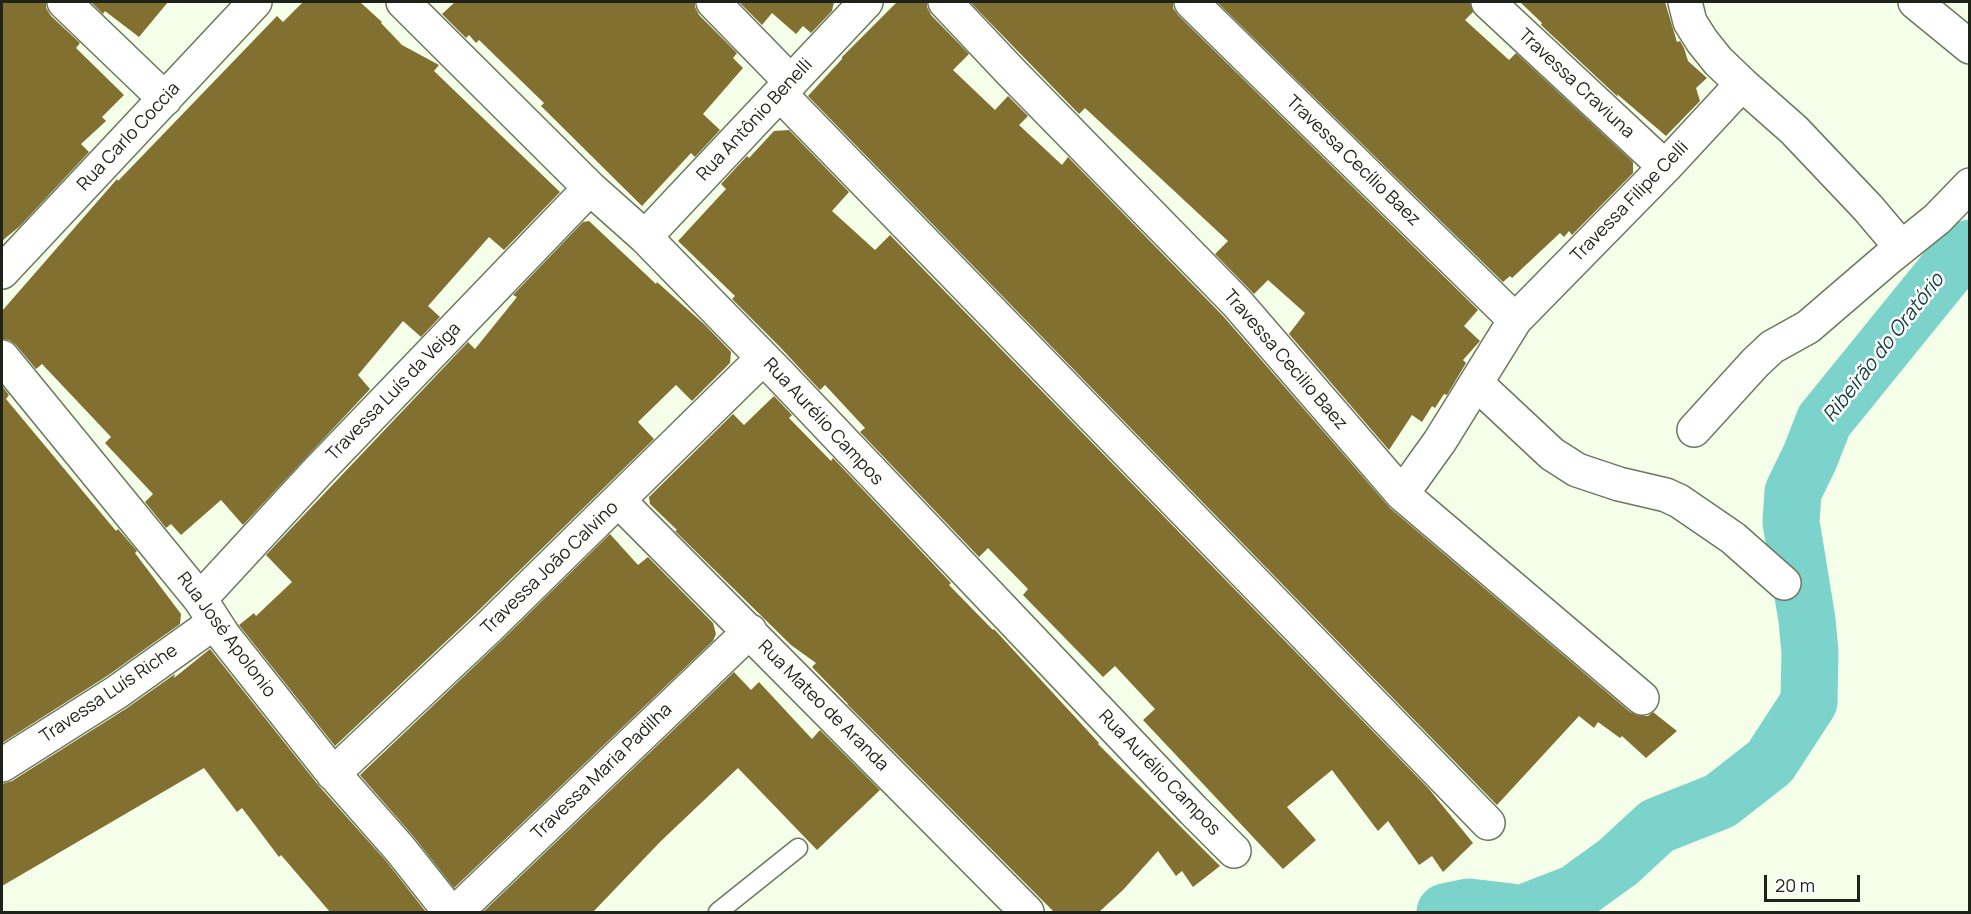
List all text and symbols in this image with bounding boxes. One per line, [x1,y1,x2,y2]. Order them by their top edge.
street label: Travessa Craviuna [1513,25,1639,143]
street label: Rua Antônio Benelli [693,54,817,186]
street label: Rua Carlo Coccia [73,78,185,196]
street label: Travessa Cecílio Baez [1281,91,1425,231]
street label: Travessa Filipe Celli [1567,137,1693,267]
water label: Ribeirão do Oratório [1818,269,1950,427]
street label: Travessa Cecilio Baez [1218,286,1352,434]
street label: Travessa Luís da Veiga [322,318,466,466]
street label: Rua Aurélio Campos [758,354,888,490]
street label: Travessa João Calvino [477,497,623,639]
street label: Rua José Apolonio [172,568,280,702]
street label: Rua Mateo de Aranda [753,636,893,776]
street label: Travessa Luís Riche [36,640,182,748]
street label: Travessa Maria Padilha [527,699,677,845]
street label: Rua Aurélio Campos [1094,706,1224,840]
scale bar [1767,863,1863,901]
text: 20 m [1775,873,1815,897]

